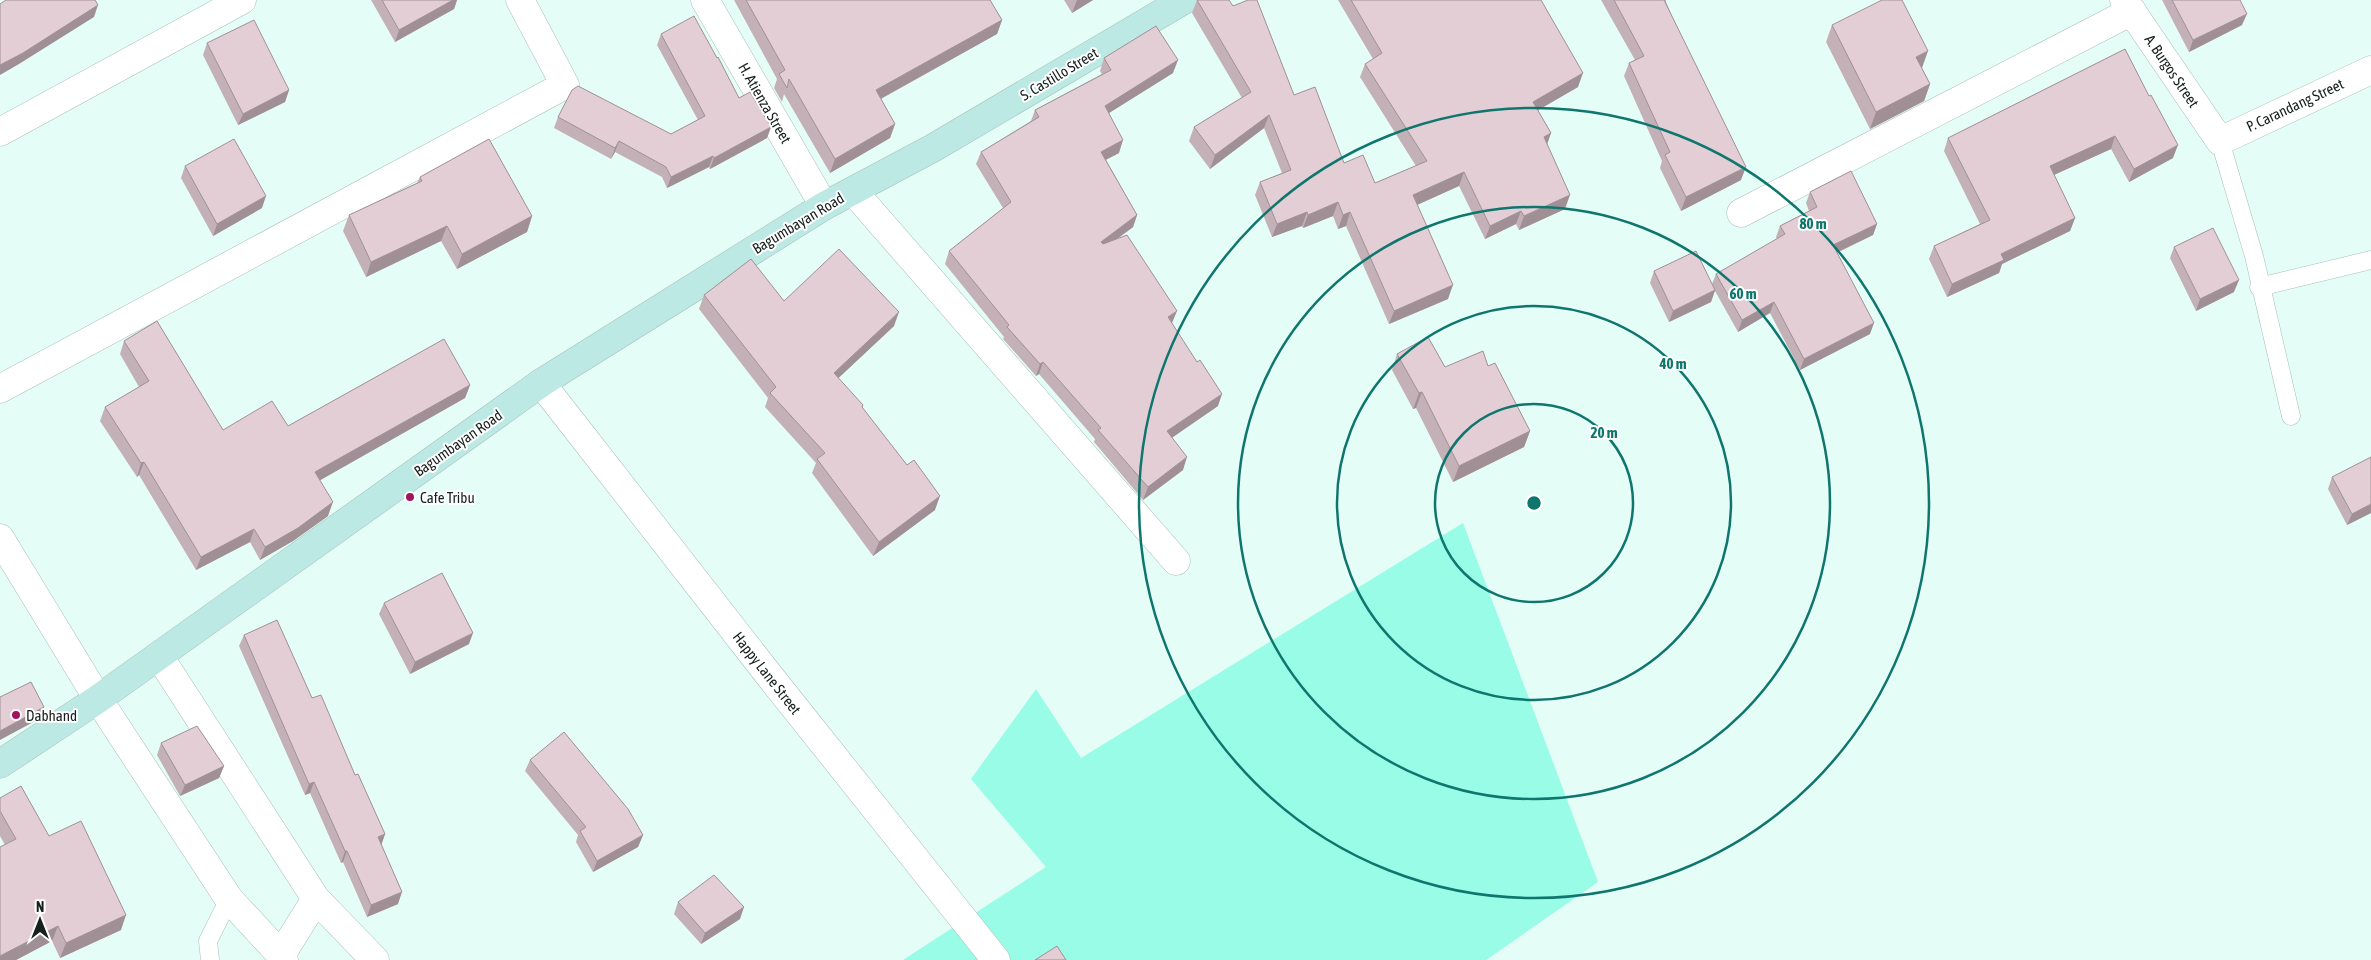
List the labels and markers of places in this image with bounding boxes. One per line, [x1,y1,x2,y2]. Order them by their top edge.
place label: Cafe Tribu [420,489,475,506]
marker: Cafe Tribu [404,491,416,503]
centre of rings [1525,494,1543,512]
place label: Dabhand [26,707,77,724]
marker: Dabhand [10,709,22,721]

